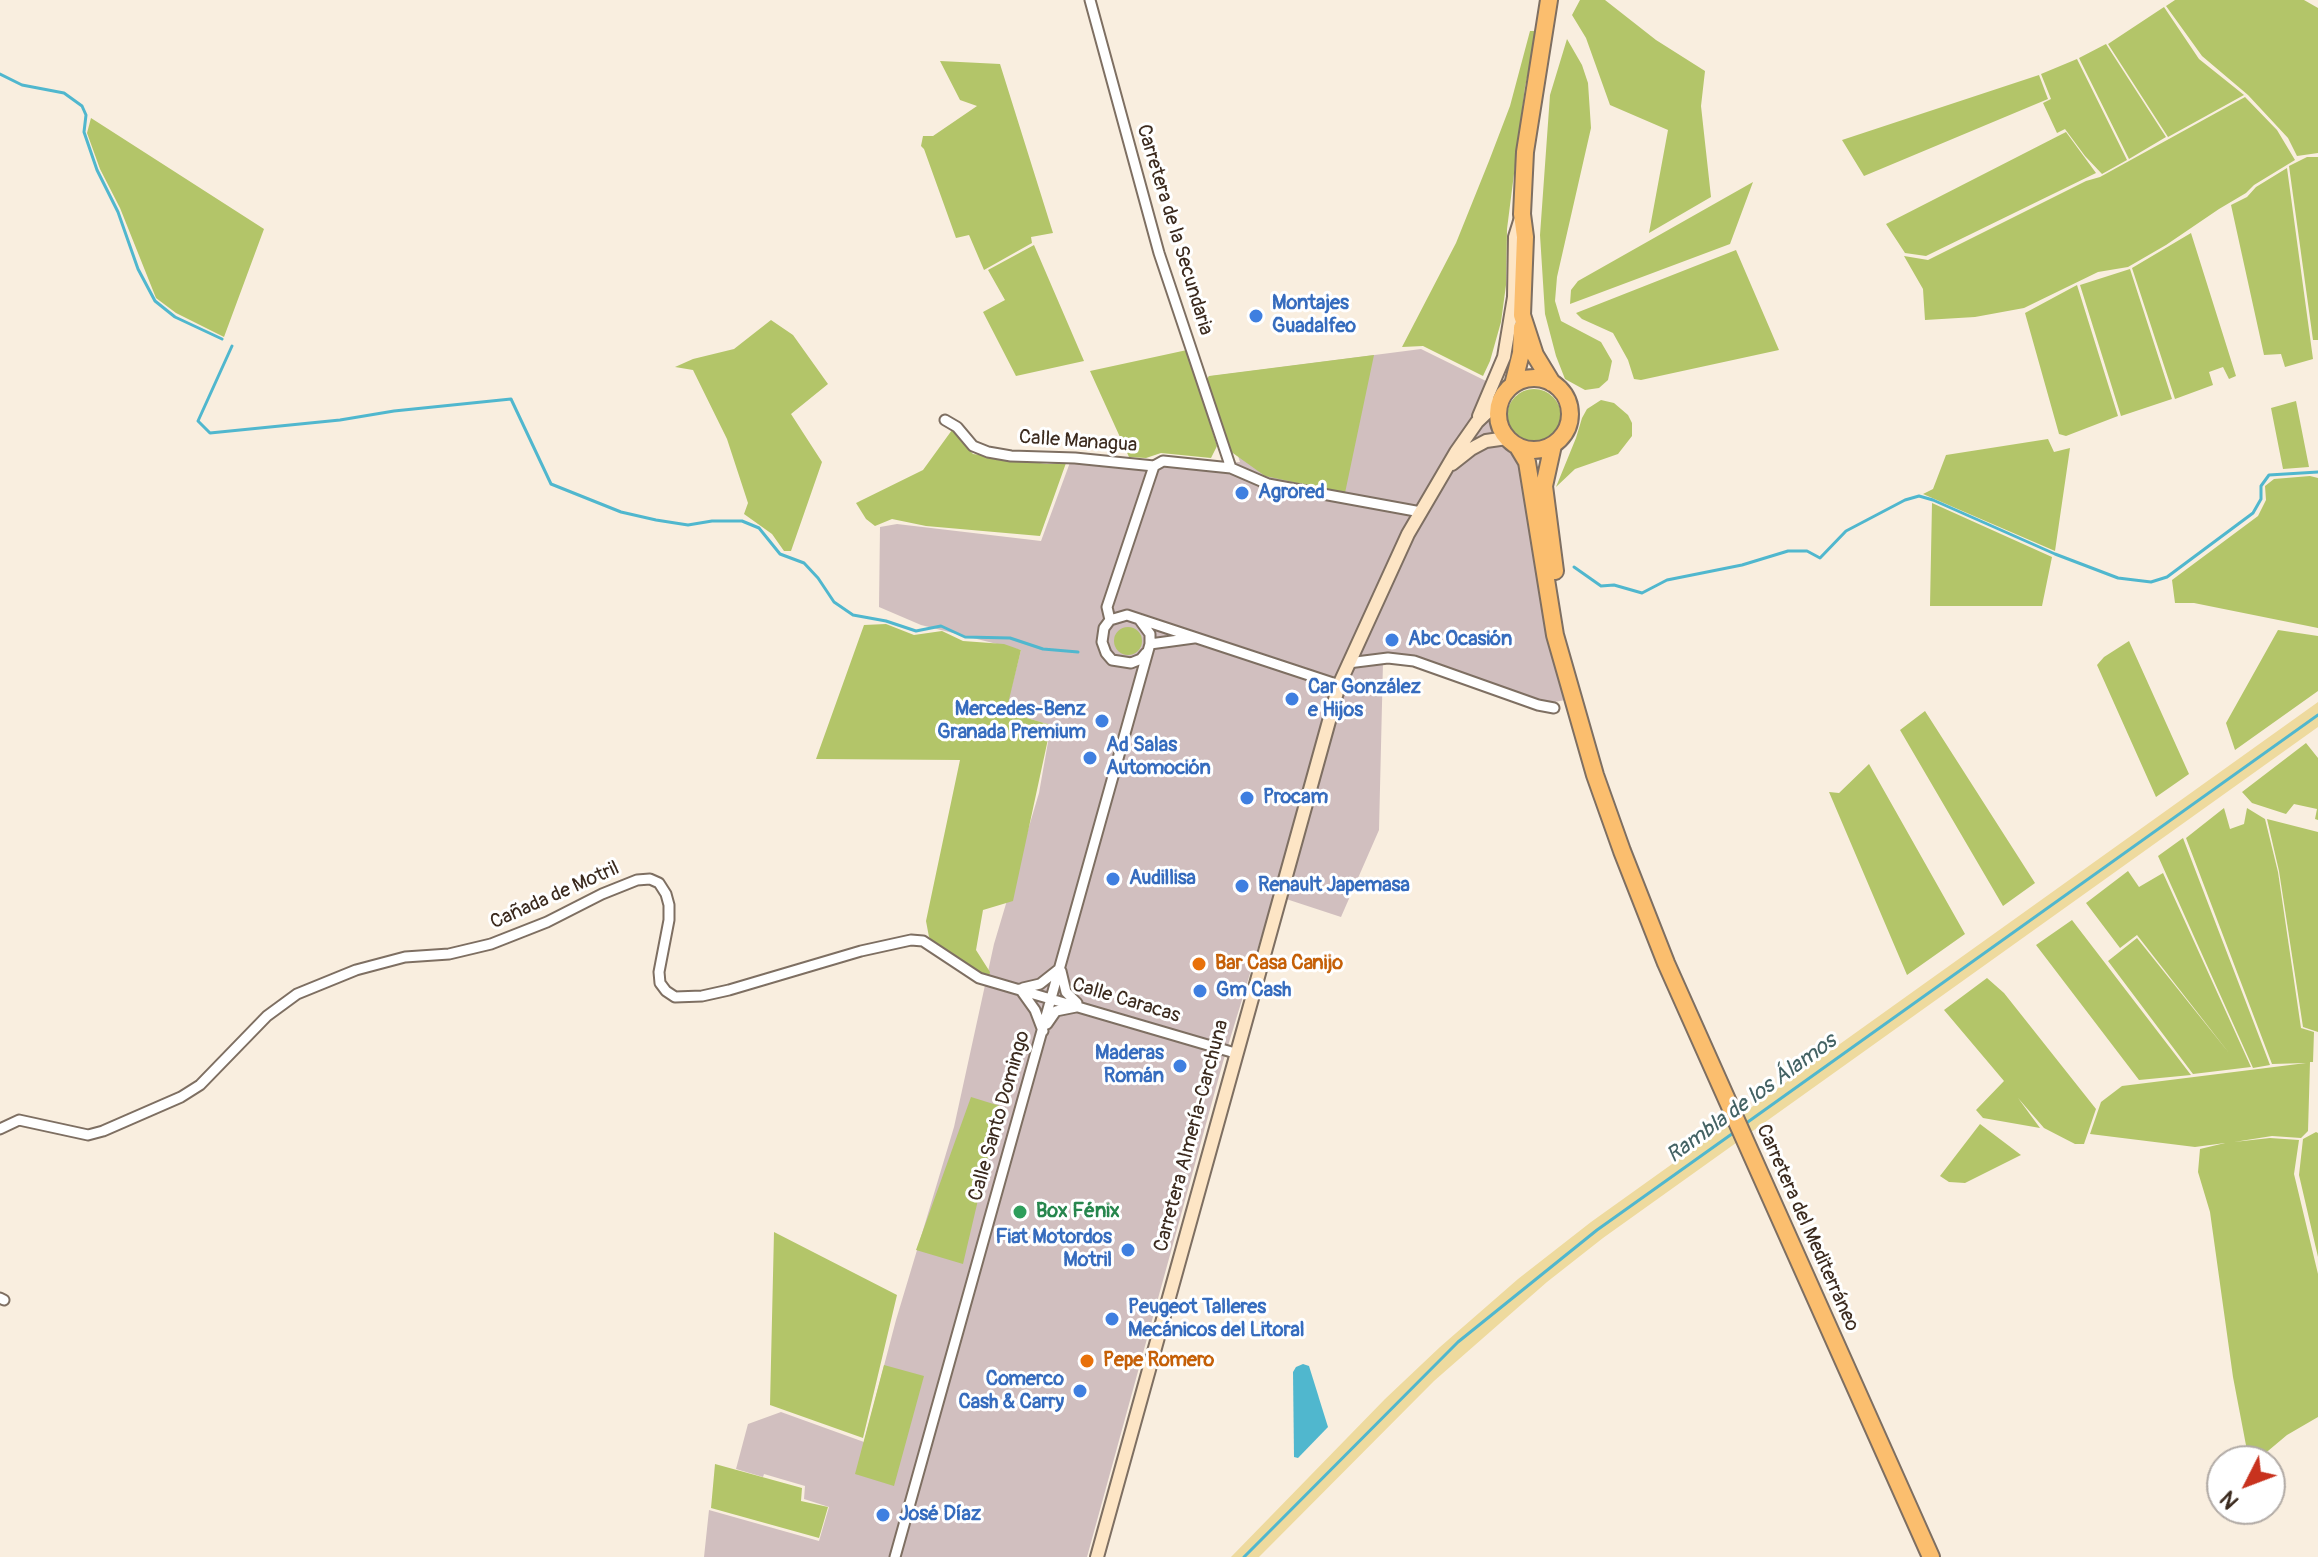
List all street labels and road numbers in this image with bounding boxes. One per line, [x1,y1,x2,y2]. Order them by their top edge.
street label: Carretera de la Secundaria [1131,122,1217,338]
street label: Calle Managua [1018,426,1138,458]
street label: Cañada de Motril [487,857,623,935]
street label: Calle Caracas [1069,973,1183,1029]
street label: Carretera Almería-Carchuna [1149,1017,1235,1255]
street label: Calle Santo Domingo [964,1028,1036,1204]
street label: Carretera del Mediterráneo [1750,1121,1864,1335]

